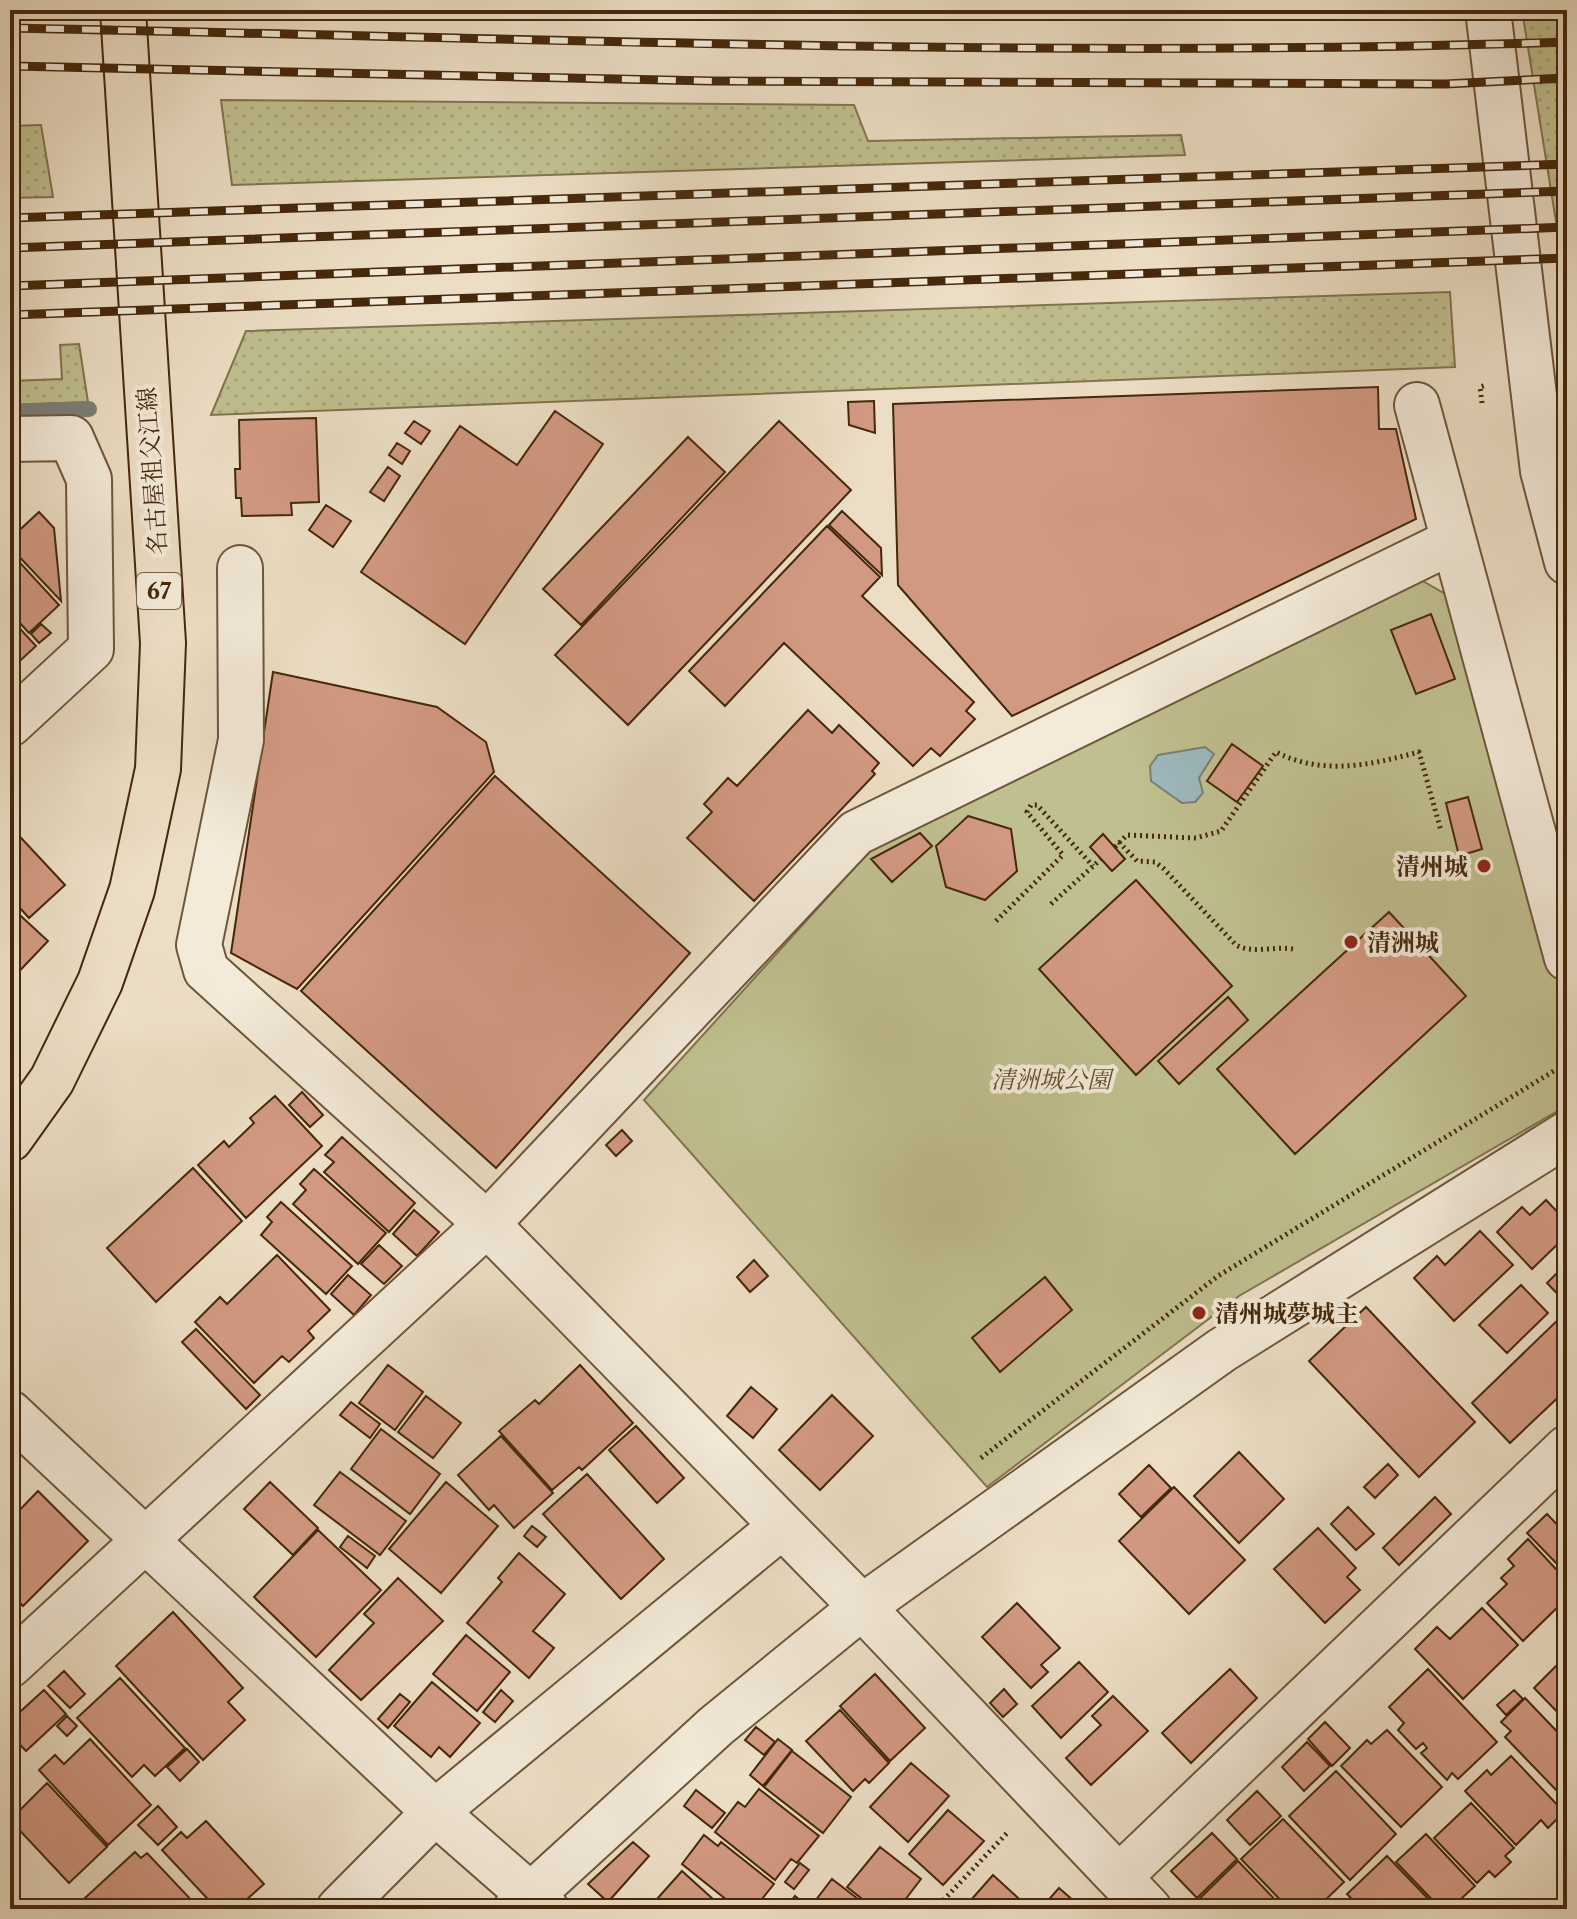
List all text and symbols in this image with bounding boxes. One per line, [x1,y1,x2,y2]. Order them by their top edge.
street label: 名古屋祖父江線 [132,386,172,556]
road number: 67 [137,573,181,609]
place label: 清州城 [1396,852,1468,881]
marker: 清州城 [1475,857,1493,875]
place label: 清洲城 [1367,928,1439,957]
marker: 清洲城 [1342,933,1360,951]
park label: 清洲城公園 [991,1065,1115,1094]
place label: 清州城夢城主 [1215,1299,1359,1328]
marker: 清州城夢城主 [1190,1304,1208,1322]

